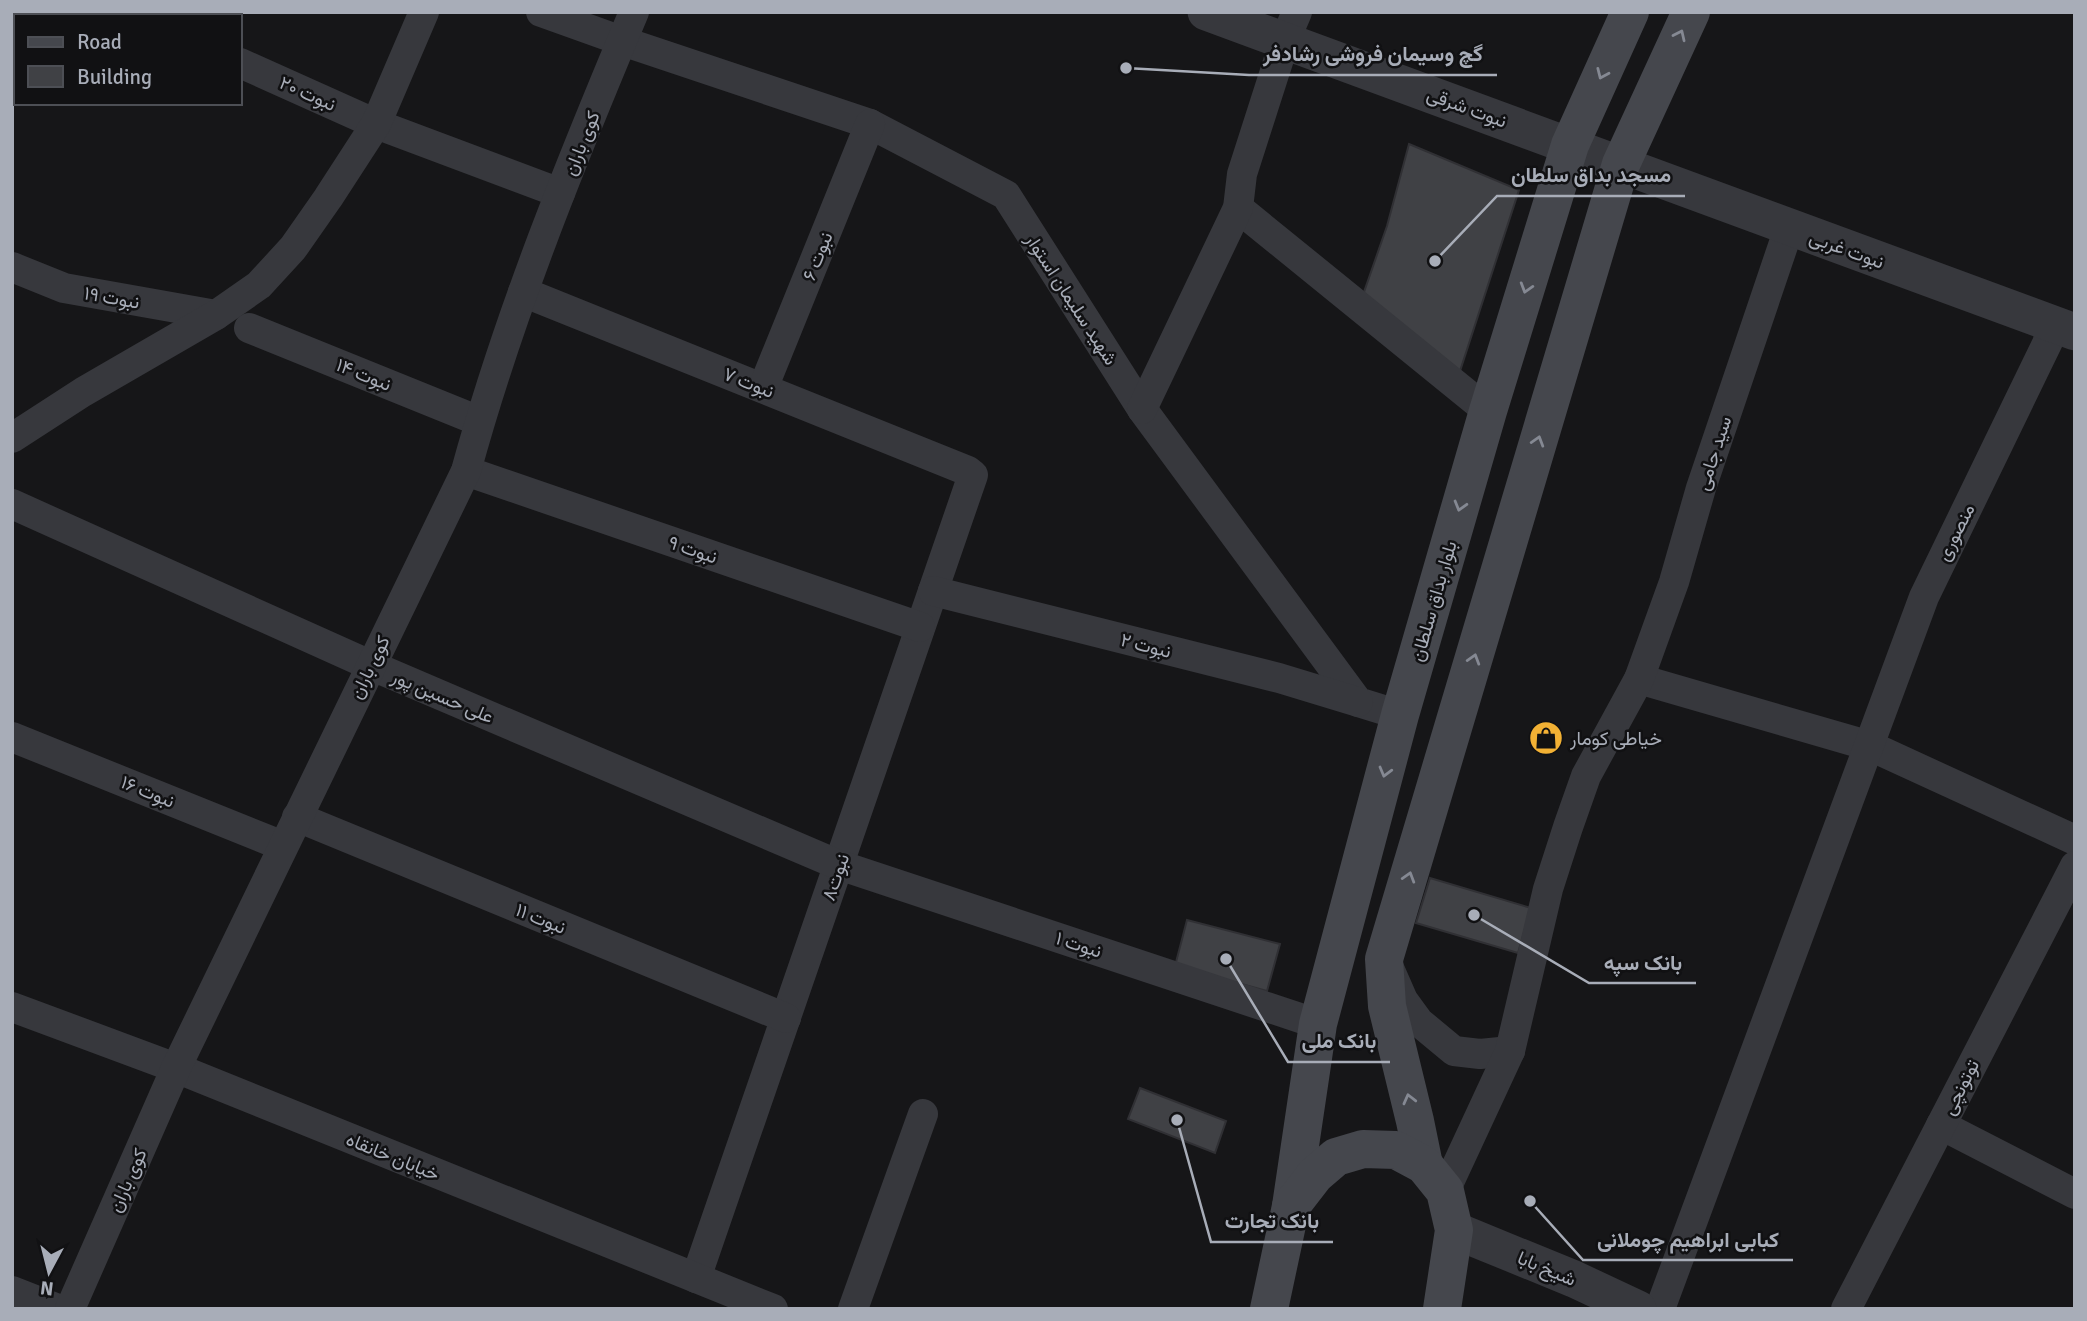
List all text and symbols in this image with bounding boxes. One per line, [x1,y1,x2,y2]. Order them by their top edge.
legend [14,14,242,105]
text: Road [77,29,122,55]
one-way arrow [1672,30,1686,42]
callout: گچ وسیمان فروشی رشادفر [1249,33,1497,75]
text: گچ وسیمان فروشی رشادفر [1262,41,1483,68]
text: Building [77,64,152,90]
one-way arrow [1596,67,1610,80]
street label: نبوت ۲۰ [276,71,340,117]
street label: نبوت شرقی [1423,82,1510,133]
street label: کوی باران [558,108,606,179]
callout: مسجد بداق سلطان [1497,154,1685,196]
text: مسجد بداق سلطان [1511,162,1671,188]
street label: نبوت غربی [1806,225,1887,275]
street label: نبوت ۶ [797,228,839,284]
street label: شهید سلیمان استوار [1019,228,1123,370]
street label: نبوت ۱۹ [82,281,141,315]
one-way arrow [1519,282,1534,294]
street label: نبوت ۱۴ [332,353,395,397]
street label: نبوت ۷ [720,362,777,404]
street label: سید جامی [1691,413,1737,493]
one-way arrow [1530,436,1545,448]
one-way arrow [1454,500,1469,512]
street label: منصوری [1931,500,1980,565]
street label: نبوت ۹ [665,530,720,570]
street label: بلوار بداق سلطان [1405,538,1463,664]
street label: نبوت ۲ [1118,628,1174,664]
street label: کوی باران [344,632,395,703]
one-way arrow [1465,654,1480,666]
street label: علی حسین پور [387,664,497,730]
shop icon: خیاطی کومار [1527,719,1565,757]
place label: خیاطی کومار [1569,727,1662,751]
one-way arrow [1379,766,1393,778]
street label: نبوت ۱۶ [117,770,178,814]
street label: نبوت۸ [817,851,855,904]
one-way arrow [1400,872,1415,884]
street label: نبوت ۱۱ [512,898,569,940]
street label: نبوت ۱ [1053,926,1105,964]
callout: بانک سپه [1589,941,1696,983]
text: بانک سپه [1604,950,1682,977]
callout: بانک ملی [1288,1020,1390,1062]
text: بانک ملی [1302,1028,1376,1054]
street label: توتونچی [1937,1055,1986,1120]
one-way arrow [1403,1093,1418,1105]
street label: خیابان خانقاه [342,1127,443,1187]
street label: کوی باران [103,1145,153,1216]
callout: بانک تجارت [1211,1200,1333,1242]
text: بانک تجارت [1225,1208,1319,1234]
callout: کبابی ابراهیم چوملانی [1583,1218,1793,1260]
text: کبابی ابراهیم چوملانی [1597,1227,1779,1254]
north arrow [14,1237,84,1307]
street label: شیخ بابا [1513,1246,1580,1293]
text: N [39,1275,55,1301]

